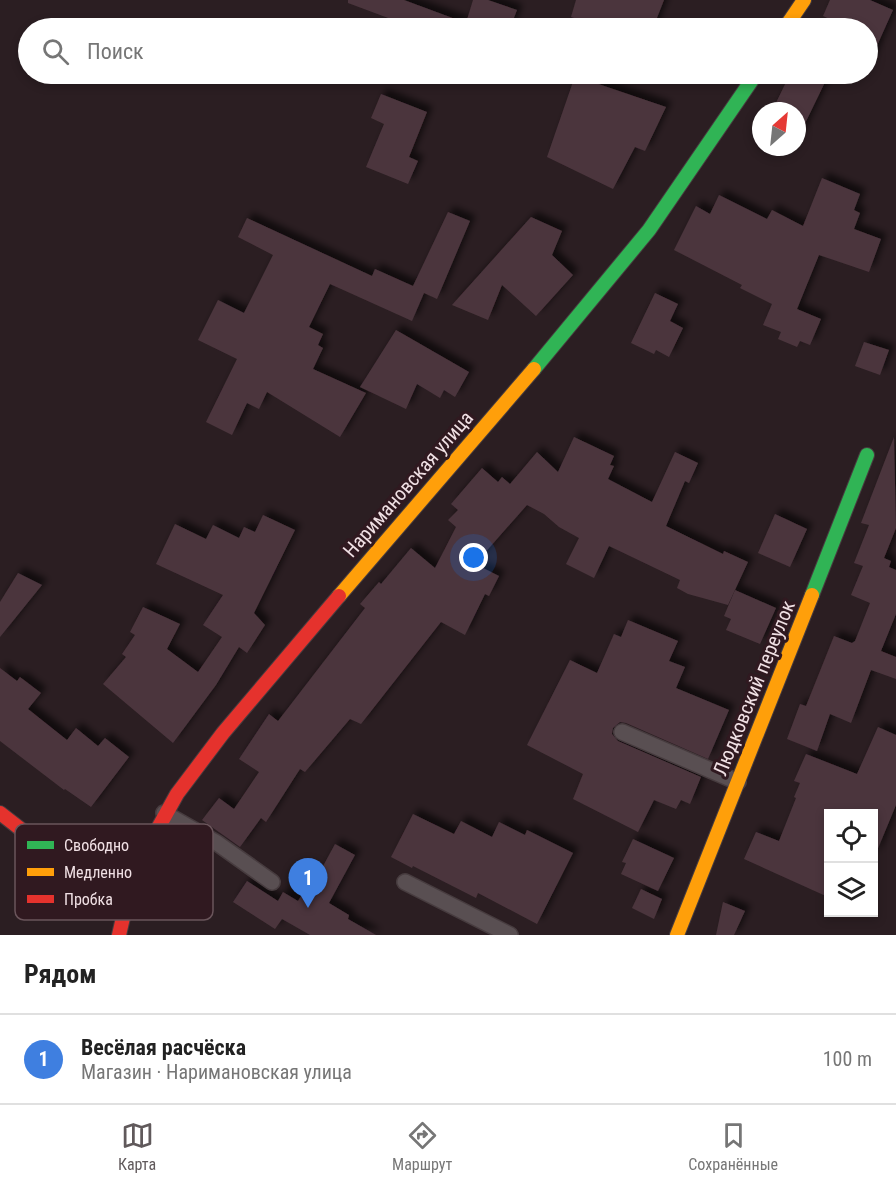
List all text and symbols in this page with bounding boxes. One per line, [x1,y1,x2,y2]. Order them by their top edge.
search box [18,18,878,84]
icon: search [39,35,72,68]
text: Поиск [87,39,144,64]
north arrow [752,102,806,156]
street label: Наримановская улица [338,406,478,562]
your location [459,543,488,572]
street label: Людковский переулок [708,597,800,779]
map controls [824,809,878,917]
button: locate [824,809,878,863]
legend [15,824,213,920]
text: Свободно [64,836,129,855]
pin: 1 [288,858,328,908]
text: Медленно [64,863,132,882]
button: layers [824,863,878,917]
text: Пробка [64,890,113,909]
text: Рядом [24,959,96,989]
text: Весёлая расчёска [81,1035,246,1060]
text: 1 [38,1047,49,1071]
text: 100 m [823,1047,872,1071]
text: Магазин · Наримановская улица [81,1060,352,1084]
tab: Карта [118,1119,156,1174]
tab: Маршрут [392,1119,452,1174]
tab: Сохранённые [688,1119,778,1174]

